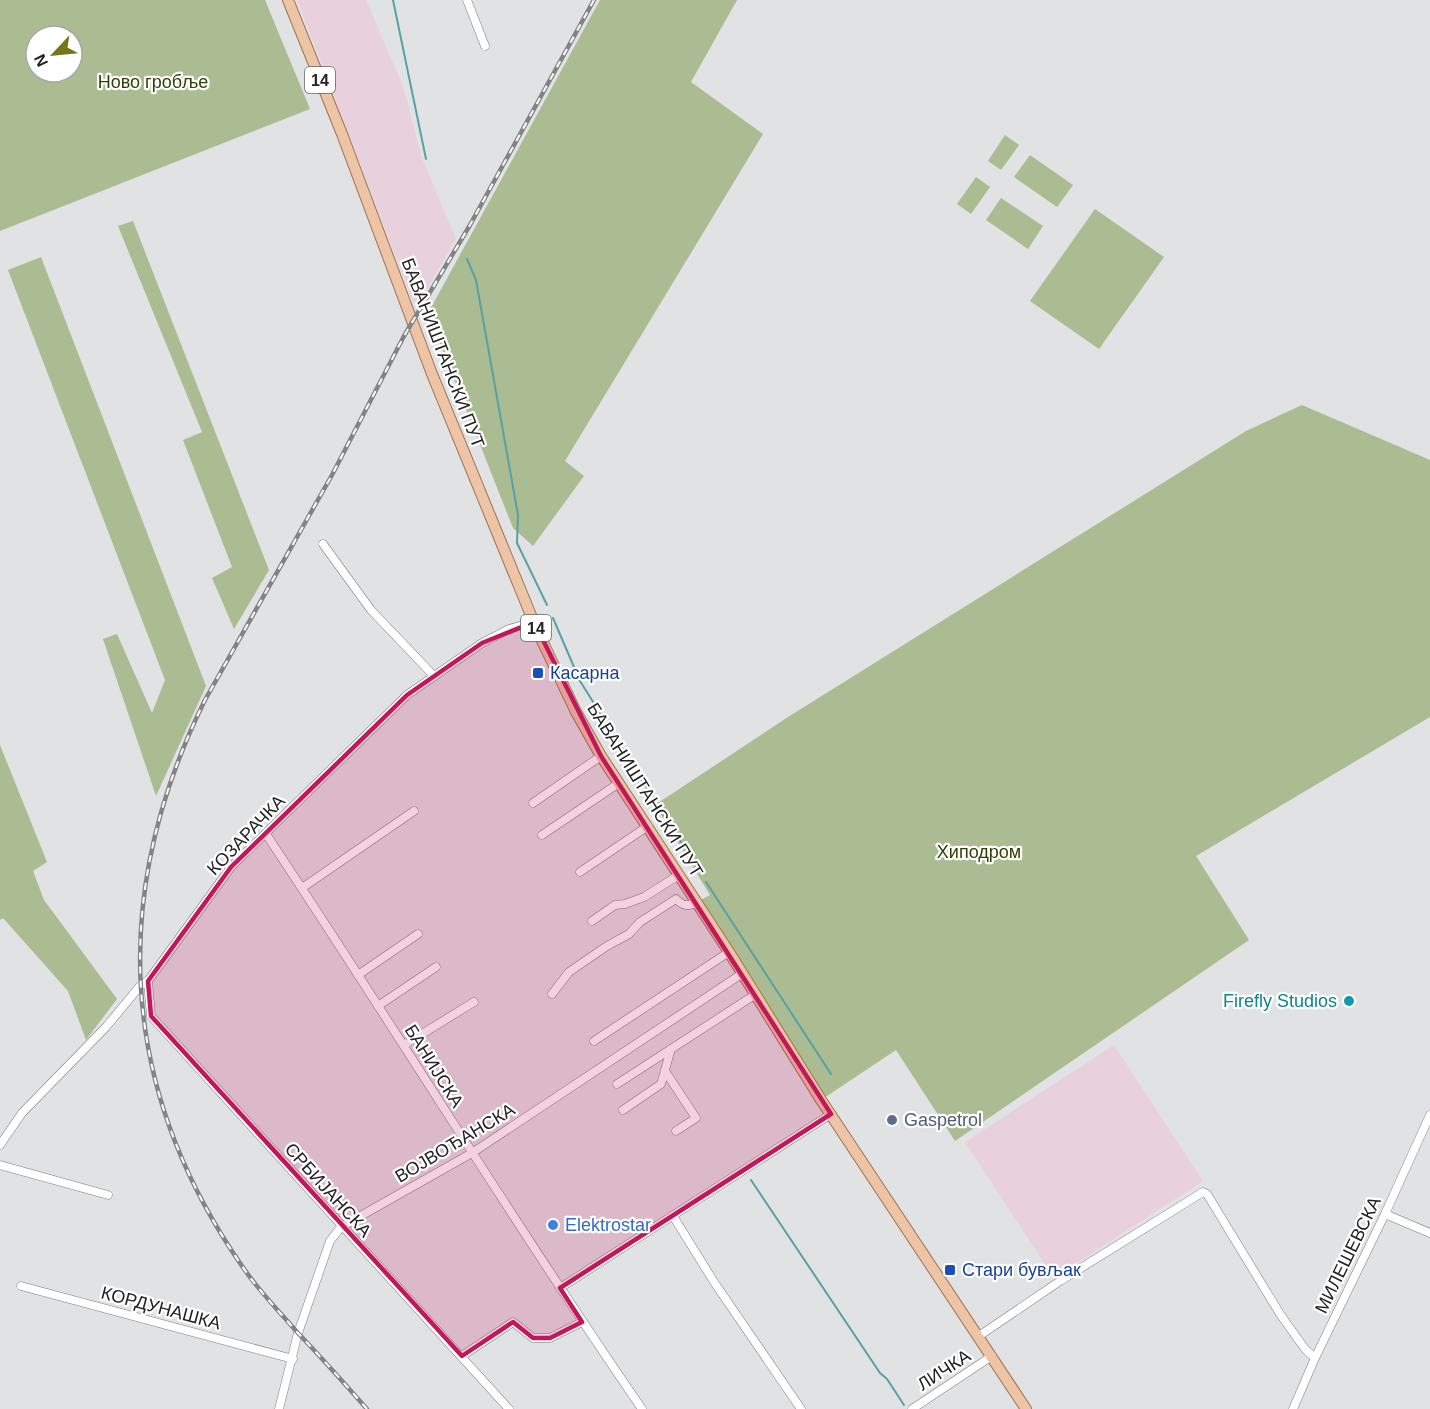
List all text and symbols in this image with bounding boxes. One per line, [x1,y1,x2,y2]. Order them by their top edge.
north arrow [24,24,84,84]
text: N [31,51,51,69]
road number: 14 [305,67,335,93]
park label: Ново гробље [98,72,208,92]
street label: БАВАНИШТАНСКИ ПУТ [398,255,488,451]
road number: 14 [521,615,551,641]
place label: Касарна [550,663,620,683]
marker: Касарна [531,666,545,680]
street label: БАВАНИШТАНСКИ ПУТ [583,699,707,881]
street label: КОЗАРАЧКА [203,791,289,879]
park label: Хиподром [937,842,1021,862]
place label: Firefly Studios [1223,991,1337,1011]
marker: Firefly Studios [1342,994,1356,1008]
street label: БАНИЈСКА [401,1021,467,1111]
street label: ВОЈВОЂАНСКА [392,1099,518,1187]
place label: Gaspetrol [904,1110,982,1130]
marker: Gaspetrol [885,1113,899,1127]
street label: СРБИЈАНСКА [281,1139,375,1241]
street label: МИЛЕШЕВСКА [1311,1193,1385,1317]
place label: Elektrostar [565,1215,651,1235]
marker: Elektrostar [546,1218,560,1232]
place label: Стари бувљак [962,1260,1081,1280]
marker: Стари бувљак [943,1263,957,1277]
street label: КОРДУНАШКА [99,1282,223,1334]
street label: ЛИЧКА [914,1345,974,1395]

